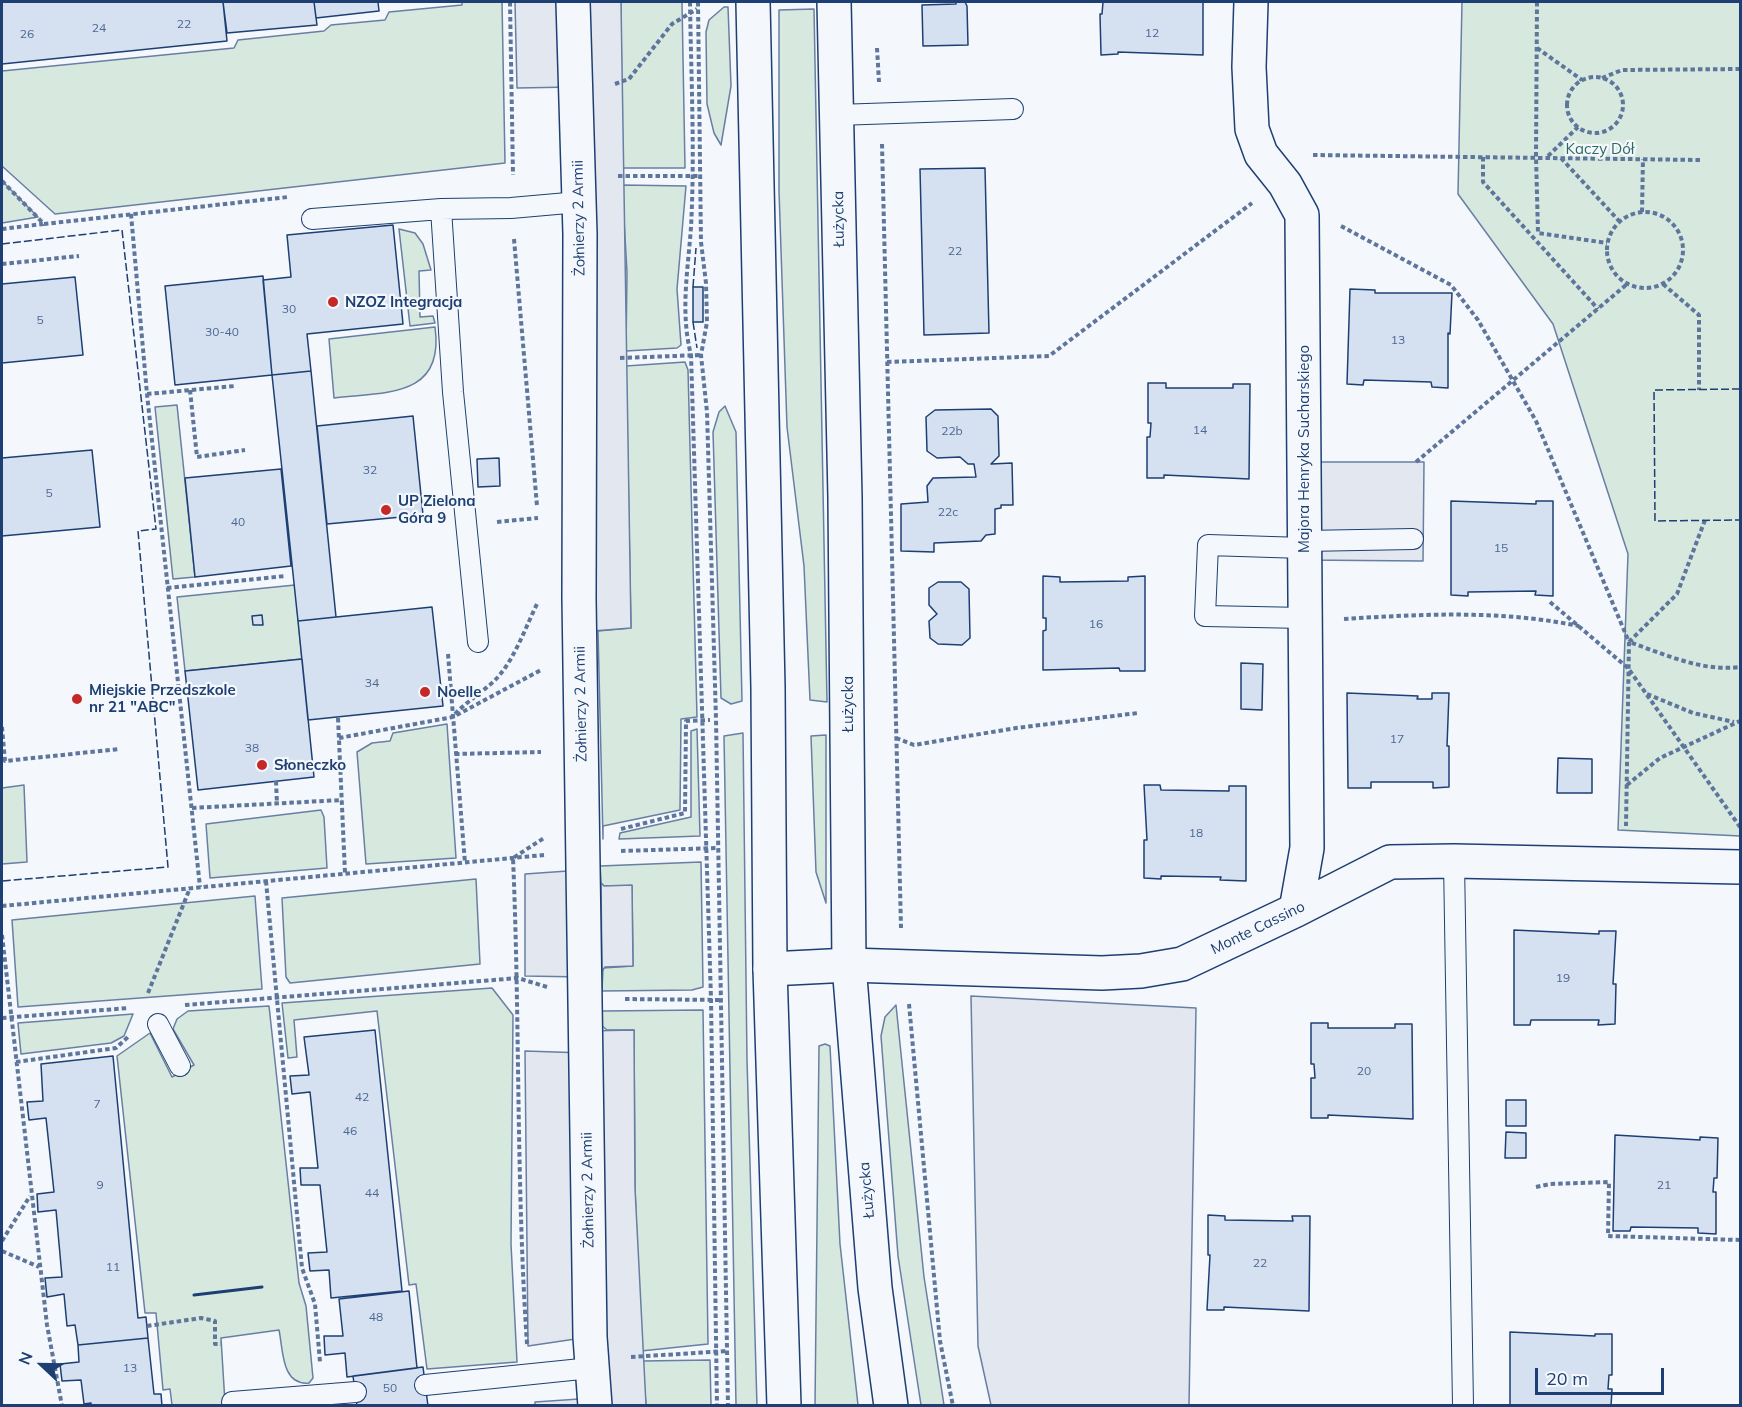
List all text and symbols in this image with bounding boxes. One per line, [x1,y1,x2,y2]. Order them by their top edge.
house number: 22 [177,17,191,31]
house number: 24 [92,21,106,35]
house number: 12 [1145,26,1159,40]
house number: 26 [20,27,34,41]
park label: Kaczy Dół [1566,140,1634,158]
street label: Żołnierzy 2 Armii [569,160,589,276]
street label: Łużycka [830,191,848,247]
house number: 22 [948,244,962,258]
place label: NZOZ Integracja [345,293,462,311]
marker: NZOZ Integracja [326,295,340,309]
house number: 30 [282,302,296,316]
house number: 5 [36,313,44,327]
house number: 30-40 [205,325,239,339]
house number: 13 [1391,333,1405,347]
street label: Majora Henryka Sucharskiego [1295,345,1313,553]
house number: 14 [1193,423,1207,437]
house number: 22b [941,424,963,438]
house number: 32 [363,463,377,477]
house number: 5 [45,486,53,500]
place label: UP Zielona Góra 9 [398,492,476,527]
marker: UP Zielona Góra 9 [379,503,393,517]
house number: 22c [938,505,958,519]
house number: 40 [231,515,245,529]
house number: 15 [1494,541,1508,555]
house number: 16 [1089,617,1103,631]
street label: Żołnierzy 2 Armii [571,646,591,762]
house number: 34 [365,676,379,690]
street label: Łużycka [839,676,857,732]
place label: Miejskie Przedszkole nr 21 "ABC" [89,681,236,716]
place label: Noelle [437,683,481,701]
marker: Noelle [418,685,432,699]
marker: Miejskie Przedszkole nr 21 "ABC" [70,692,84,706]
house number: 17 [1390,732,1404,746]
house number: 38 [245,741,259,755]
place label: Słoneczko [274,756,346,774]
marker: Słoneczko [255,758,269,772]
house number: 18 [1189,826,1203,840]
street label: Monte Cassino [1208,897,1308,959]
house number: 19 [1556,971,1570,985]
house number: 20 [1357,1064,1371,1078]
house number: 42 [355,1090,369,1104]
house number: 7 [93,1097,101,1111]
house number: 46 [343,1124,357,1138]
street label: Żołnierzy 2 Armii [578,1132,598,1248]
street label: Łużycka [856,1161,878,1219]
house number: 9 [96,1178,104,1192]
house number: 21 [1657,1178,1671,1192]
house number: 44 [365,1186,379,1200]
house number: 22 [1253,1256,1267,1270]
house number: 11 [106,1260,120,1274]
house number: 48 [369,1310,383,1324]
north arrow [12,1335,72,1395]
text: N [14,1349,37,1368]
scale bar [1538,1356,1667,1394]
house number: 13 [123,1361,137,1375]
text: 20 m [1546,1367,1588,1390]
house number: 50 [383,1381,397,1395]

